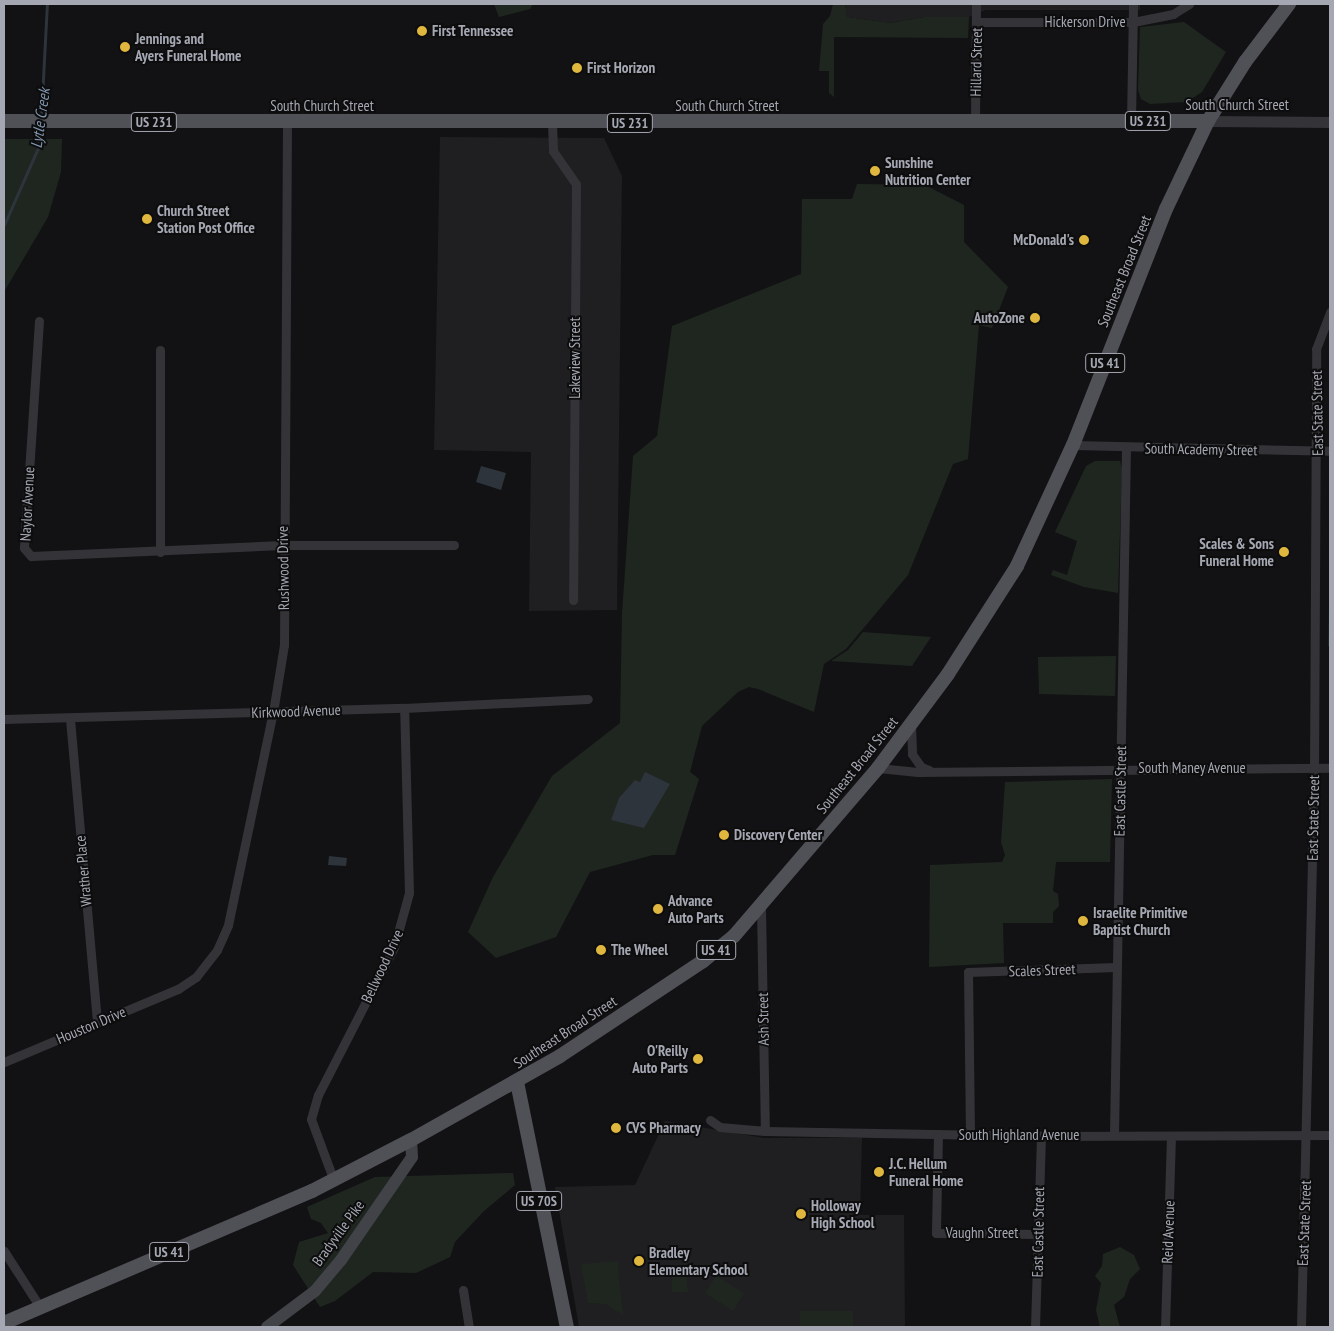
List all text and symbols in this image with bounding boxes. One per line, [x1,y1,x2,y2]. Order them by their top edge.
street label: Hickerson Drive [1044,13,1126,31]
place label: First Tennessee [432,22,514,40]
marker: First Tennessee [416,25,428,37]
street label: Hillard Street [966,27,986,97]
place label: Jennings and Ayers Funeral Home [135,29,241,64]
marker: Jennings and Ayers Funeral Home [119,41,131,53]
place label: First Horizon [587,59,655,77]
marker: First Horizon [571,62,583,74]
water label: Lytle Creek [26,87,54,149]
street label: South Church Street [1185,96,1289,114]
street label: South Church Street [270,97,374,115]
street label: South Church Street [675,97,779,115]
road number: US 231 [130,110,178,134]
road number: US 231 [1124,110,1172,132]
road number: US 231 [606,112,654,134]
place label: Sunshine Nutrition Center [885,153,971,188]
marker: Sunshine Nutrition Center [869,165,881,177]
place label: Church Street Station Post Office [157,201,255,236]
street label: Southeast Broad Street [1093,212,1155,330]
marker: Church Street Station Post Office [141,213,153,225]
place label: McDonald's [1013,231,1074,249]
marker: McDonald's [1078,234,1090,246]
place label: AutoZone [974,309,1025,327]
marker: AutoZone [1029,312,1041,324]
street label: Lakeview Street [566,317,584,399]
road number: US 41 [1085,352,1125,374]
street label: East State Street [1307,370,1327,456]
street label: South Academy Street [1144,439,1258,459]
street label: Naylor Avenue [16,466,38,542]
street label: Rushwood Drive [273,526,293,610]
place label: Scales & Sons Funeral Home [1199,534,1274,569]
marker: Scales & Sons Funeral Home [1278,546,1290,558]
street label: Kirkwood Avenue [251,700,341,722]
street label: Southeast Broad Street [813,713,901,817]
street label: East Castle Street [1110,746,1130,836]
street label: South Maney Avenue [1138,759,1246,777]
street label: East State Street [1303,775,1323,861]
place label: Discovery Center [734,826,823,844]
marker: Discovery Center [718,829,730,841]
street label: Wrather Place [71,835,95,907]
place label: Advance Auto Parts [668,891,724,926]
marker: Advance Auto Parts [652,903,664,915]
place label: Israelite Primitive Baptist Church [1093,903,1188,938]
marker: Israelite Primitive Baptist Church [1077,915,1089,927]
street label: Bellwood Drive [357,926,407,1006]
road number: US 41 [696,938,736,962]
place label: The Wheel [611,941,668,959]
marker: The Wheel [595,944,607,956]
street label: Scales Street [1008,960,1076,980]
street label: Southeast Broad Street [510,992,620,1072]
street label: Ash Street [754,992,772,1046]
street label: Houston Drive [54,1002,128,1048]
place label: O'Reilly Auto Parts [632,1041,688,1076]
marker: O'Reilly Auto Parts [692,1053,704,1065]
place label: CVS Pharmacy [626,1119,701,1137]
marker: CVS Pharmacy [610,1122,622,1134]
street label: South Highland Avenue [958,1126,1080,1144]
place label: J.C. Hellum Funeral Home [889,1154,963,1189]
marker: J.C. Hellum Funeral Home [873,1166,885,1178]
street label: East State Street [1294,1180,1314,1266]
street label: East Castle Street [1028,1187,1048,1277]
road number: US 70S [515,1190,563,1212]
place label: Holloway High School [811,1196,874,1231]
street label: Bradyville Pike [308,1197,368,1269]
street label: Reid Avenue [1158,1200,1178,1264]
marker: Holloway High School [795,1208,807,1220]
street label: Vaughn Street [946,1224,1018,1242]
road number: US 41 [149,1240,189,1264]
place label: Bradley Elementary School [649,1243,748,1278]
marker: Bradley Elementary School [633,1255,645,1267]

